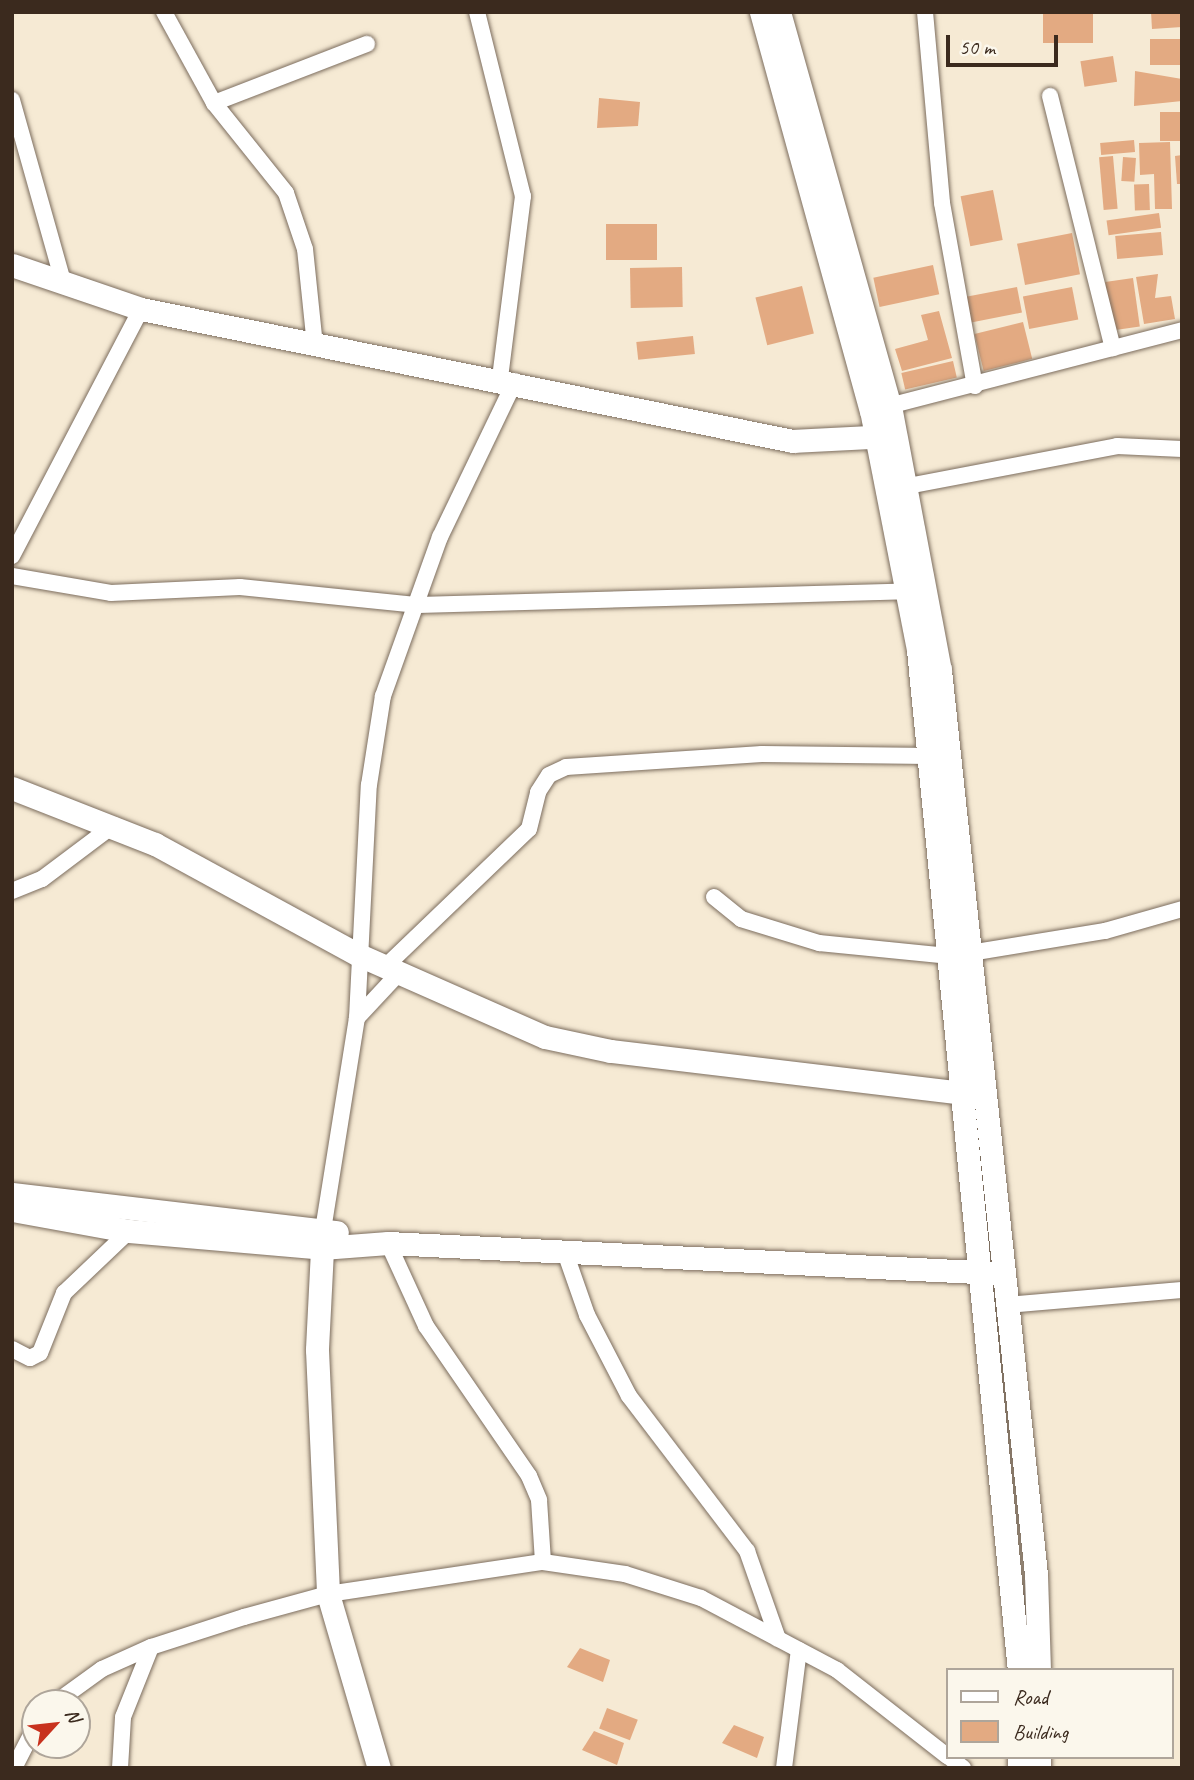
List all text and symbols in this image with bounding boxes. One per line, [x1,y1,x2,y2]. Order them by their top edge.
scale bar [949,21,1061,65]
text: 50 m [959,34,995,60]
legend [946,1668,1173,1759]
text: Road [1013,1684,1048,1710]
north arrow [21,1689,91,1759]
text: N [60,1705,86,1726]
text: Building [1013,1719,1068,1745]

